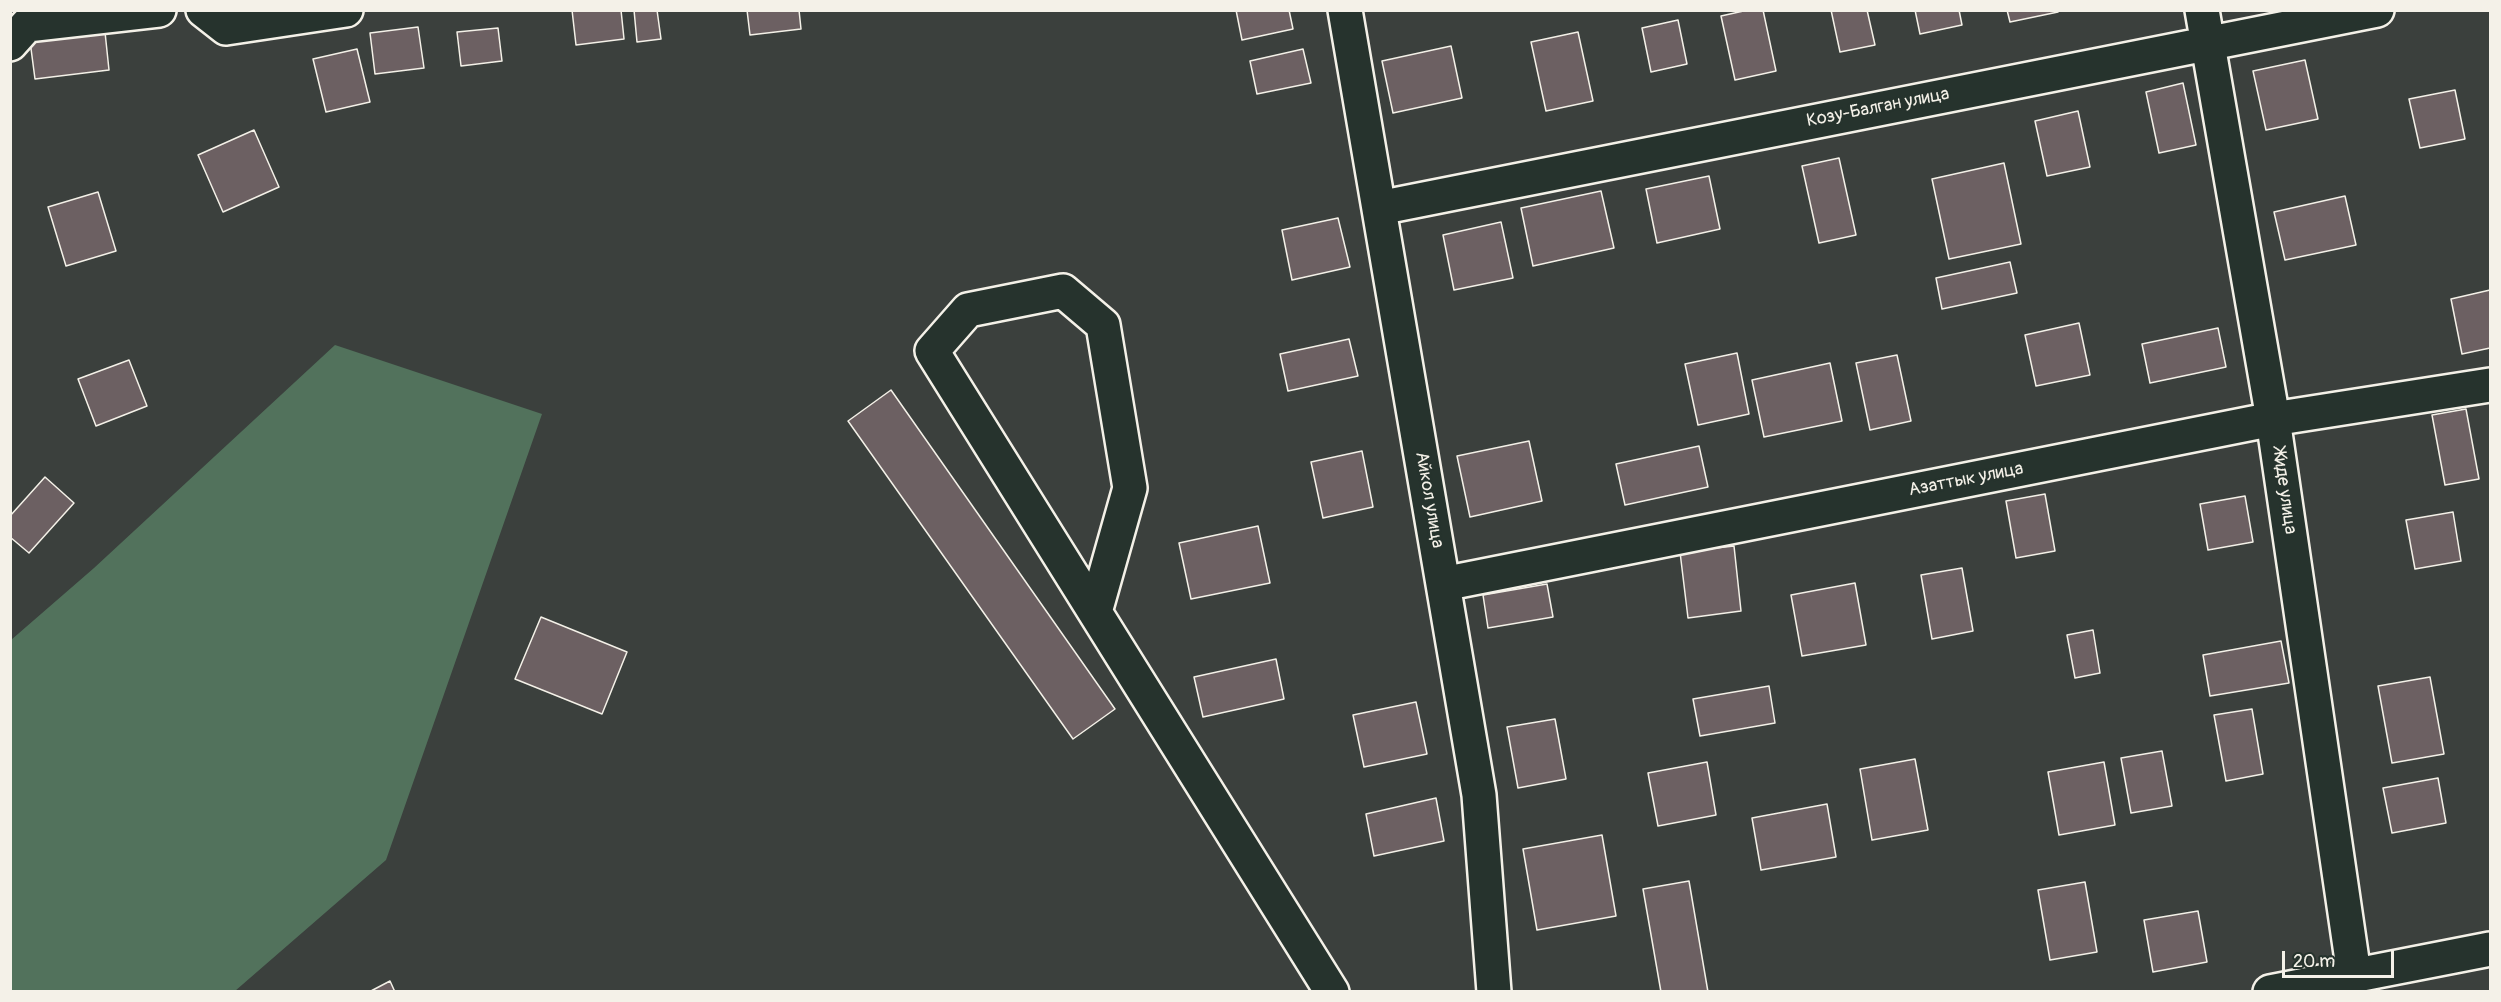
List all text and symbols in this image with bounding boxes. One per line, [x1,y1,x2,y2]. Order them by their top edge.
street label: Козу-Балган улица [1805,84,1951,132]
street label: Жиде улица [2267,446,2301,536]
street label: Айкол улица [1410,450,1448,550]
street label: Азаттык улица [1907,458,2025,502]
scale bar [2285,939,2398,977]
text: 20 m [2293,950,2335,973]

